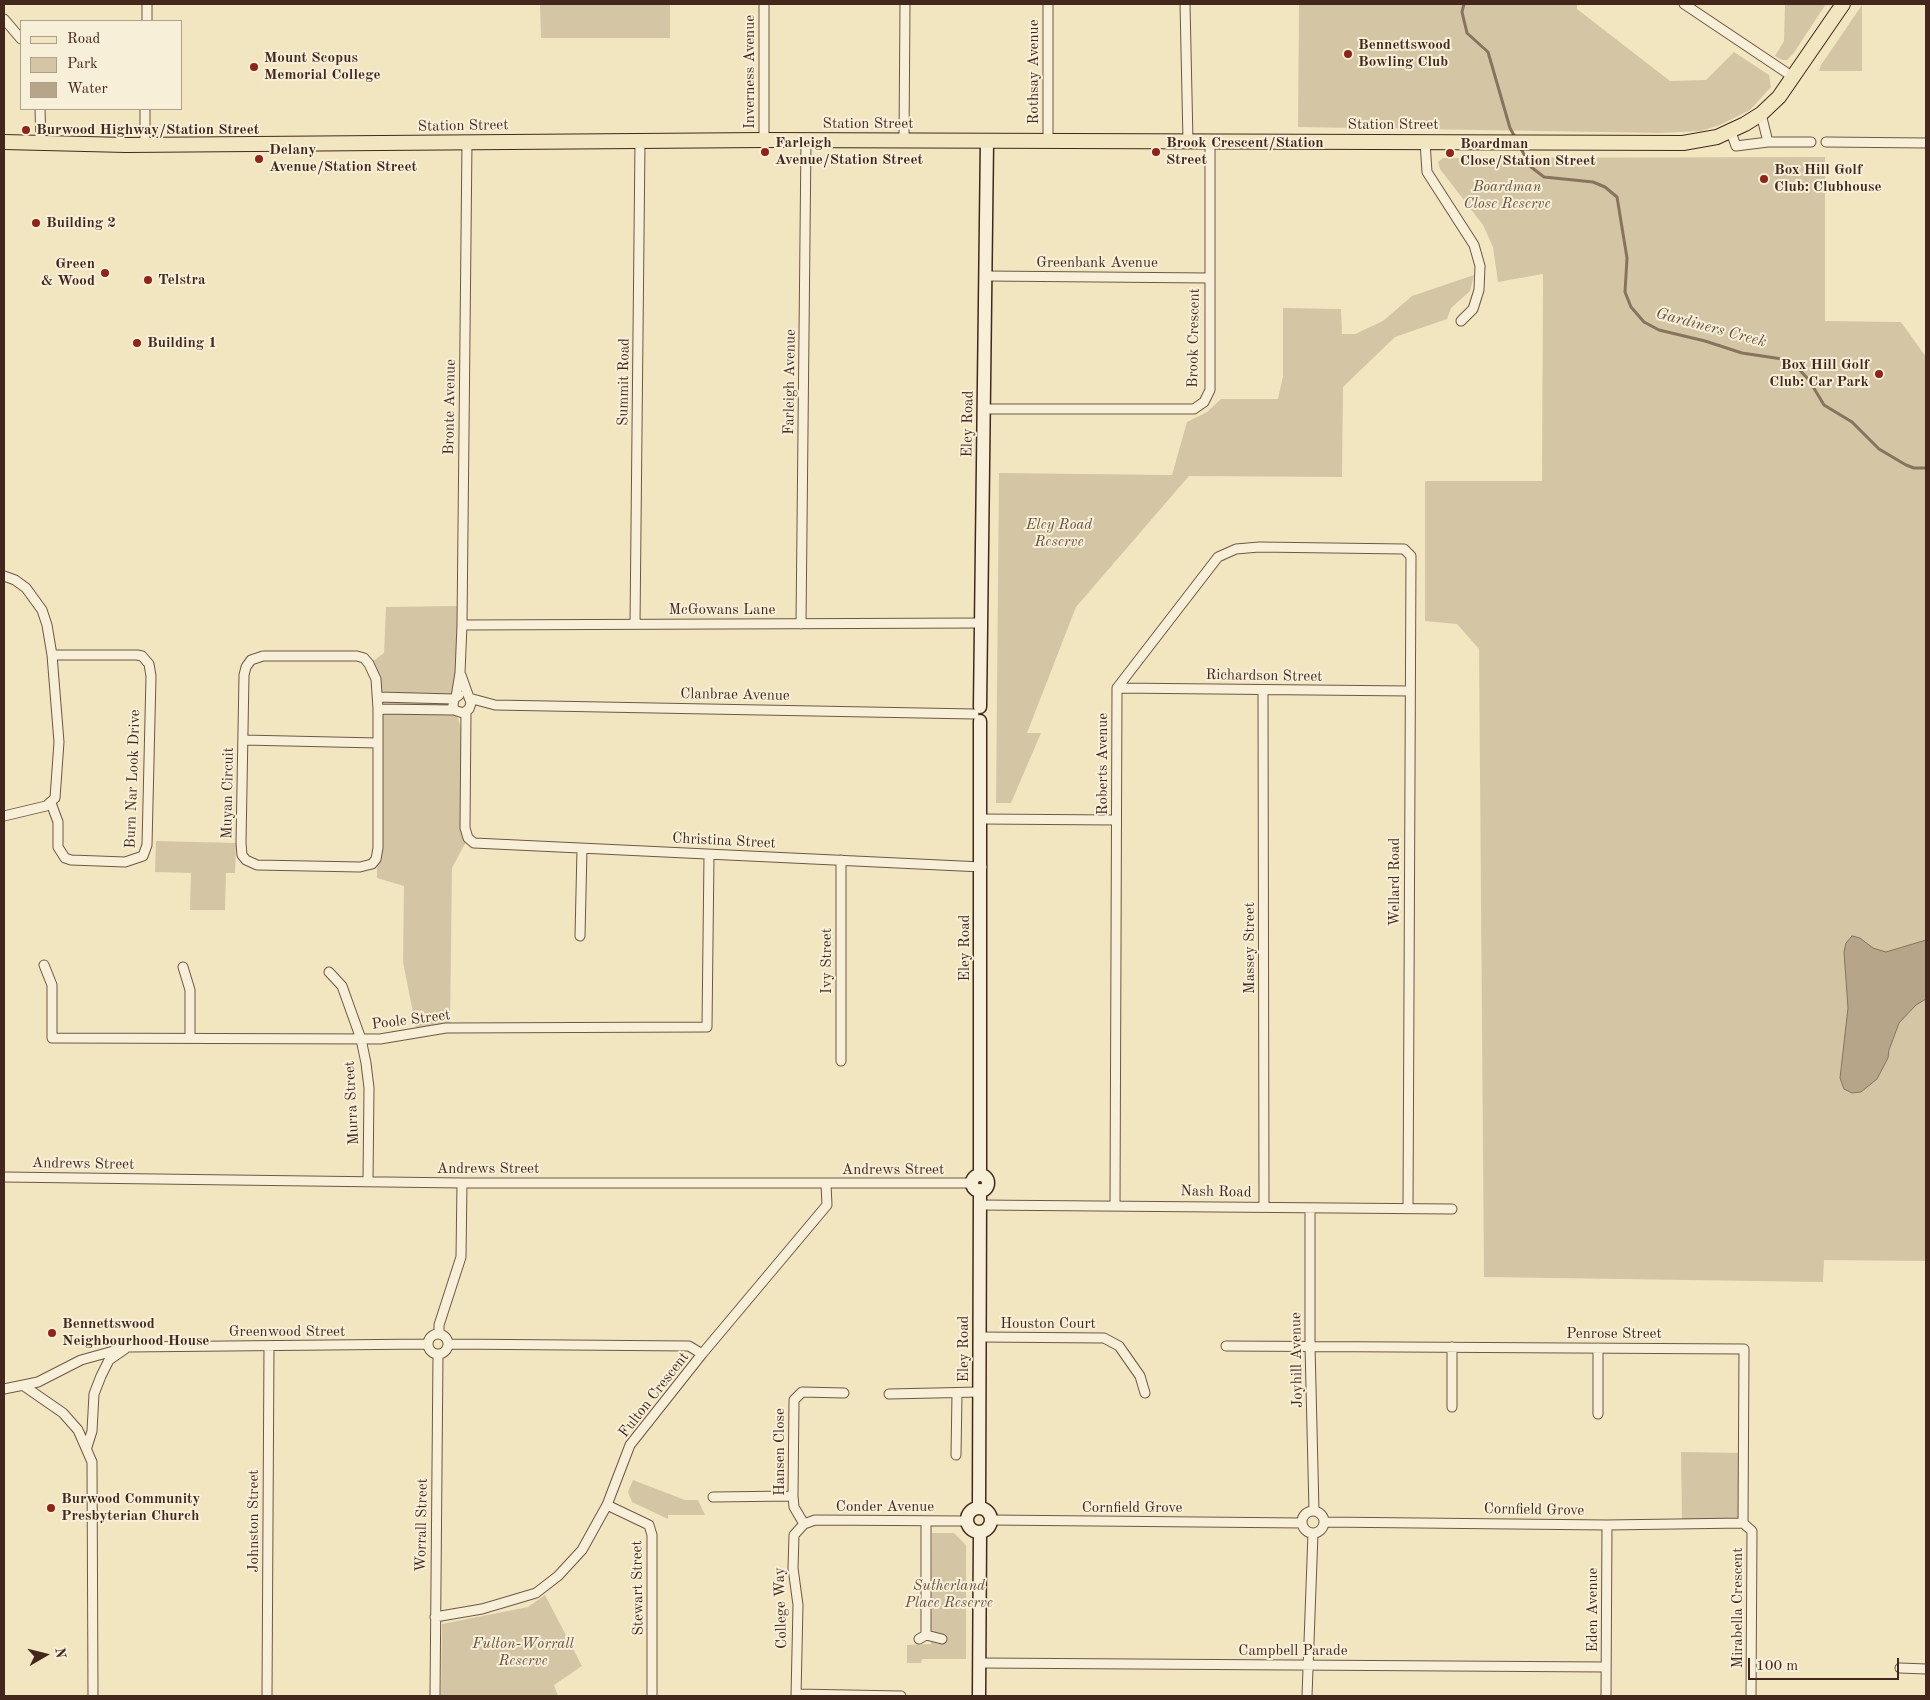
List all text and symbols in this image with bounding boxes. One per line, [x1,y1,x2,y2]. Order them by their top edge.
street label: Inverness Avenue [741,15,759,129]
street label: Rothsay Avenue [1025,19,1043,125]
legend [20,20,182,110]
text: Road [67,32,100,47]
place label: Bennettswood Bowling Club [1358,36,1451,71]
marker: Bennettswood Bowling Club [1342,48,1354,60]
place label: Mount Scopus Memorial College [264,49,381,84]
text: Park [67,57,98,72]
marker: Mount Scopus Memorial College [248,61,260,73]
text: Water [67,82,108,97]
street label: Station Street [823,115,913,133]
street label: Station Street [417,116,509,136]
street label: Station Street [1348,116,1438,134]
place label: Burwood Highway/Station Street [36,121,259,139]
marker: Burwood Highway/Station Street [20,124,32,136]
place label: Farleigh Avenue/Station Street [775,134,923,169]
place label: Brook Crescent/Station Street [1166,134,1324,169]
place label: Boardman Close/Station Street [1460,135,1596,170]
place label: Delany Avenue/Station Street [269,141,417,176]
marker: Farleigh Avenue/Station Street [759,146,771,158]
marker: Brook Crescent/Station Street [1150,146,1162,158]
marker: Boardman Close/Station Street [1444,147,1456,159]
marker: Delany Avenue/Station Street [253,153,265,165]
place label: Box Hill Golf Club: Clubhouse [1774,161,1882,196]
marker: Box Hill Golf Club: Clubhouse [1758,173,1770,185]
park label: Boardman Close Reserve [1463,178,1551,213]
place label: Building 2 [46,214,116,232]
marker: Building 2 [30,217,42,229]
street label: Greenbank Avenue [1036,254,1158,272]
place label: Green & Wood [41,255,95,290]
marker: Green & Wood [99,267,111,279]
place label: Telstra [158,271,206,289]
marker: Telstra [142,274,154,286]
street label: Brook Crescent [1184,288,1204,388]
water label: Gardiners Creek [1654,304,1768,352]
street label: Farleigh Avenue [780,329,800,435]
place label: Building 1 [147,334,217,352]
marker: Building 1 [131,337,143,349]
street label: Summit Road [614,338,634,426]
place label: Box Hill Golf Club: Car Park [1769,356,1869,391]
street label: Bronte Avenue [440,359,460,455]
marker: Box Hill Golf Club: Car Park [1873,368,1885,380]
street label: Eley Road [958,390,978,458]
park label: Eley Road Reserve [1026,516,1092,551]
street label: McGowans Lane [669,601,775,619]
street label: Richardson Street [1205,666,1323,686]
street label: Clanbrae Avenue [680,685,790,705]
street label: Burn Nar Look Drive [122,709,144,849]
street label: Roberts Avenue [1094,713,1112,815]
street label: Muyan Circuit [218,747,238,839]
street label: Christina Street [672,829,776,853]
street label: Wellard Road [1386,838,1404,926]
street label: Massey Street [1241,902,1259,994]
street label: Eley Road [956,915,974,981]
street label: Ivy Street [818,928,836,994]
street label: Poole Street [371,1006,451,1034]
street label: Murra Street [341,1060,363,1146]
street label: Andrews Street [32,1154,134,1174]
street label: Andrews Street [437,1160,539,1178]
street label: Andrews Street [842,1161,944,1179]
street label: Nash Road [1180,1182,1252,1202]
street label: Joyhill Avenue [1287,1312,1307,1408]
place label: Bennettswood Neighbourhood House [62,1315,209,1350]
street label: Houston Court [1000,1315,1096,1333]
street label: Eley Road [955,1316,973,1382]
street label: Greenwood Street [229,1323,345,1341]
street label: Penrose Street [1566,1325,1662,1343]
marker: Bennettswood Neighbourhood House [46,1327,58,1339]
street label: Fulton Crescent [615,1349,693,1441]
street label: Hansen Close [771,1408,789,1496]
street label: Johnston Street [245,1469,263,1573]
street label: Worrall Street [412,1478,432,1572]
place label: Burwood Community Presbyterian Church [61,1490,200,1525]
street label: Conder Avenue [836,1498,934,1516]
street label: Cornfield Grove [1082,1499,1182,1517]
street label: Cornfield Grove [1484,1500,1584,1520]
marker: Burwood Community Presbyterian Church [45,1502,57,1514]
street label: Stewart Street [628,1540,648,1636]
street label: Mirabella Crescent [1729,1548,1747,1668]
street label: College Way [771,1567,791,1649]
street label: Eden Avenue [1584,1567,1602,1653]
park label: Sutherland Place Reserve [905,1577,993,1612]
north arrow [20,1630,70,1680]
park label: Fulton-Worrall Reserve [472,1635,574,1670]
street label: Campbell Parade [1238,1642,1348,1660]
text: N [52,1647,68,1659]
scale bar [1750,1648,1901,1680]
text: 100 m [1756,1659,1798,1674]

